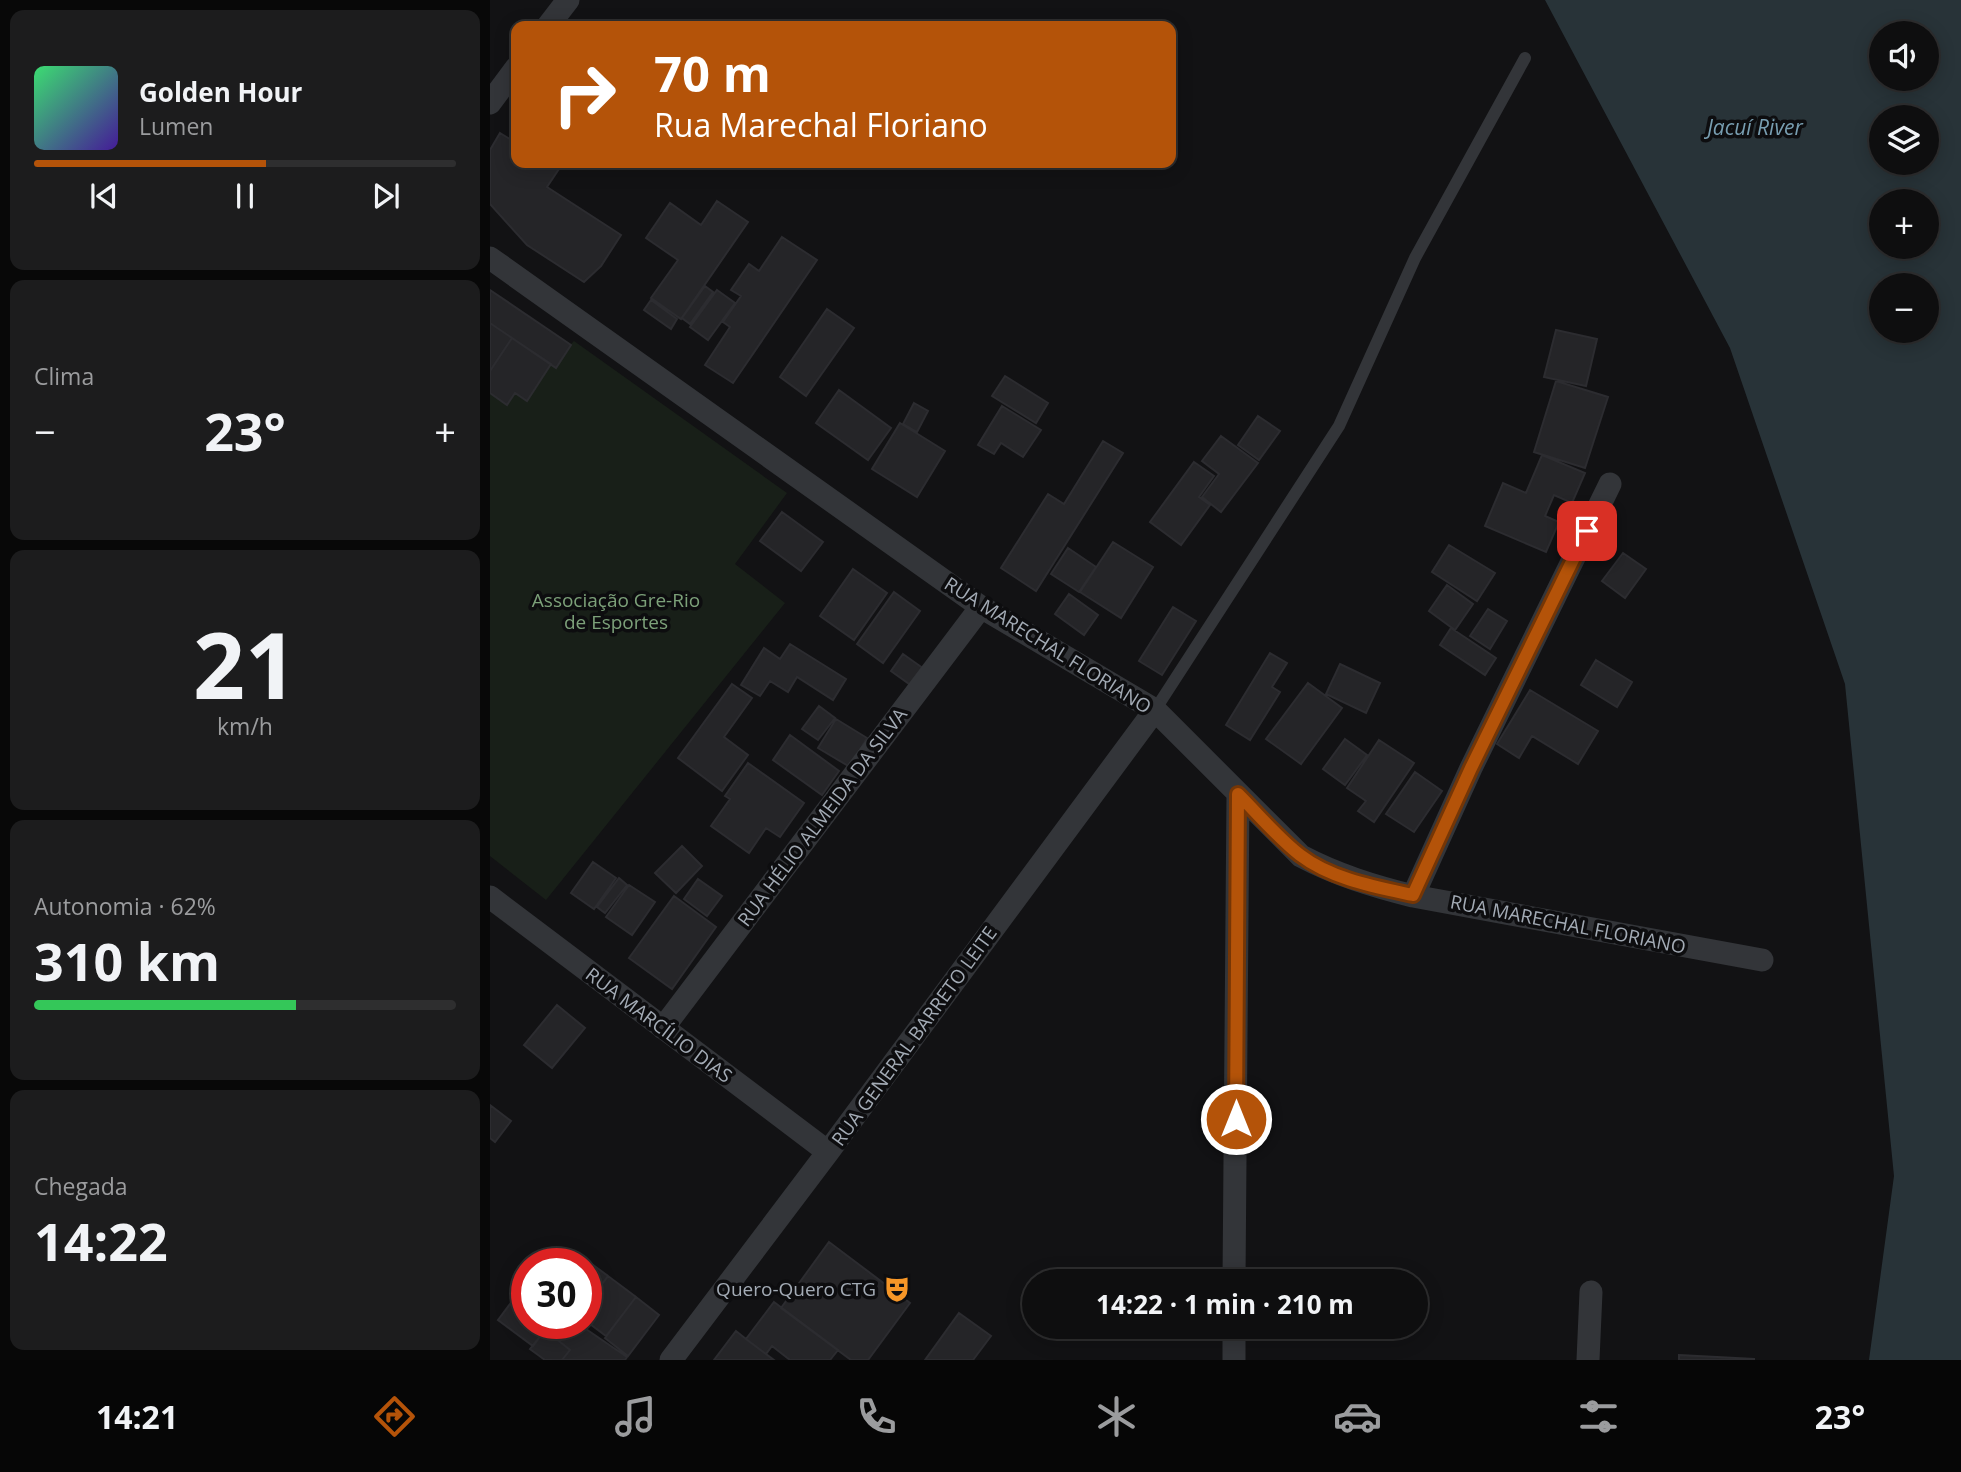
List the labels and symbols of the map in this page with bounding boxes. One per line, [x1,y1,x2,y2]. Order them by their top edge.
water label: Jacuí River [1703,113,1804,141]
pin [1557,501,1617,561]
street label: RUA MARECHAL FLORIANO [940,571,1156,719]
park label: Associação Gre-Rio de Esportes [532,587,700,635]
street label: RUA HÉLIO ALMEIDA DA SILVA [731,702,913,932]
street label: RUA MARECHAL FLORIANO [1448,888,1688,960]
street label: RUA GENERAL BARRETO LEITE [825,921,1003,1151]
street label: RUA MARCÍLIO DIAS [580,961,738,1089]
position arrow [1199,1082,1273,1156]
speed limit sign: 30 [511,1248,602,1339]
theatre icon: Quero-Quero CTG [882,1274,912,1304]
place label: Quero-Quero CTG [716,1276,876,1302]

